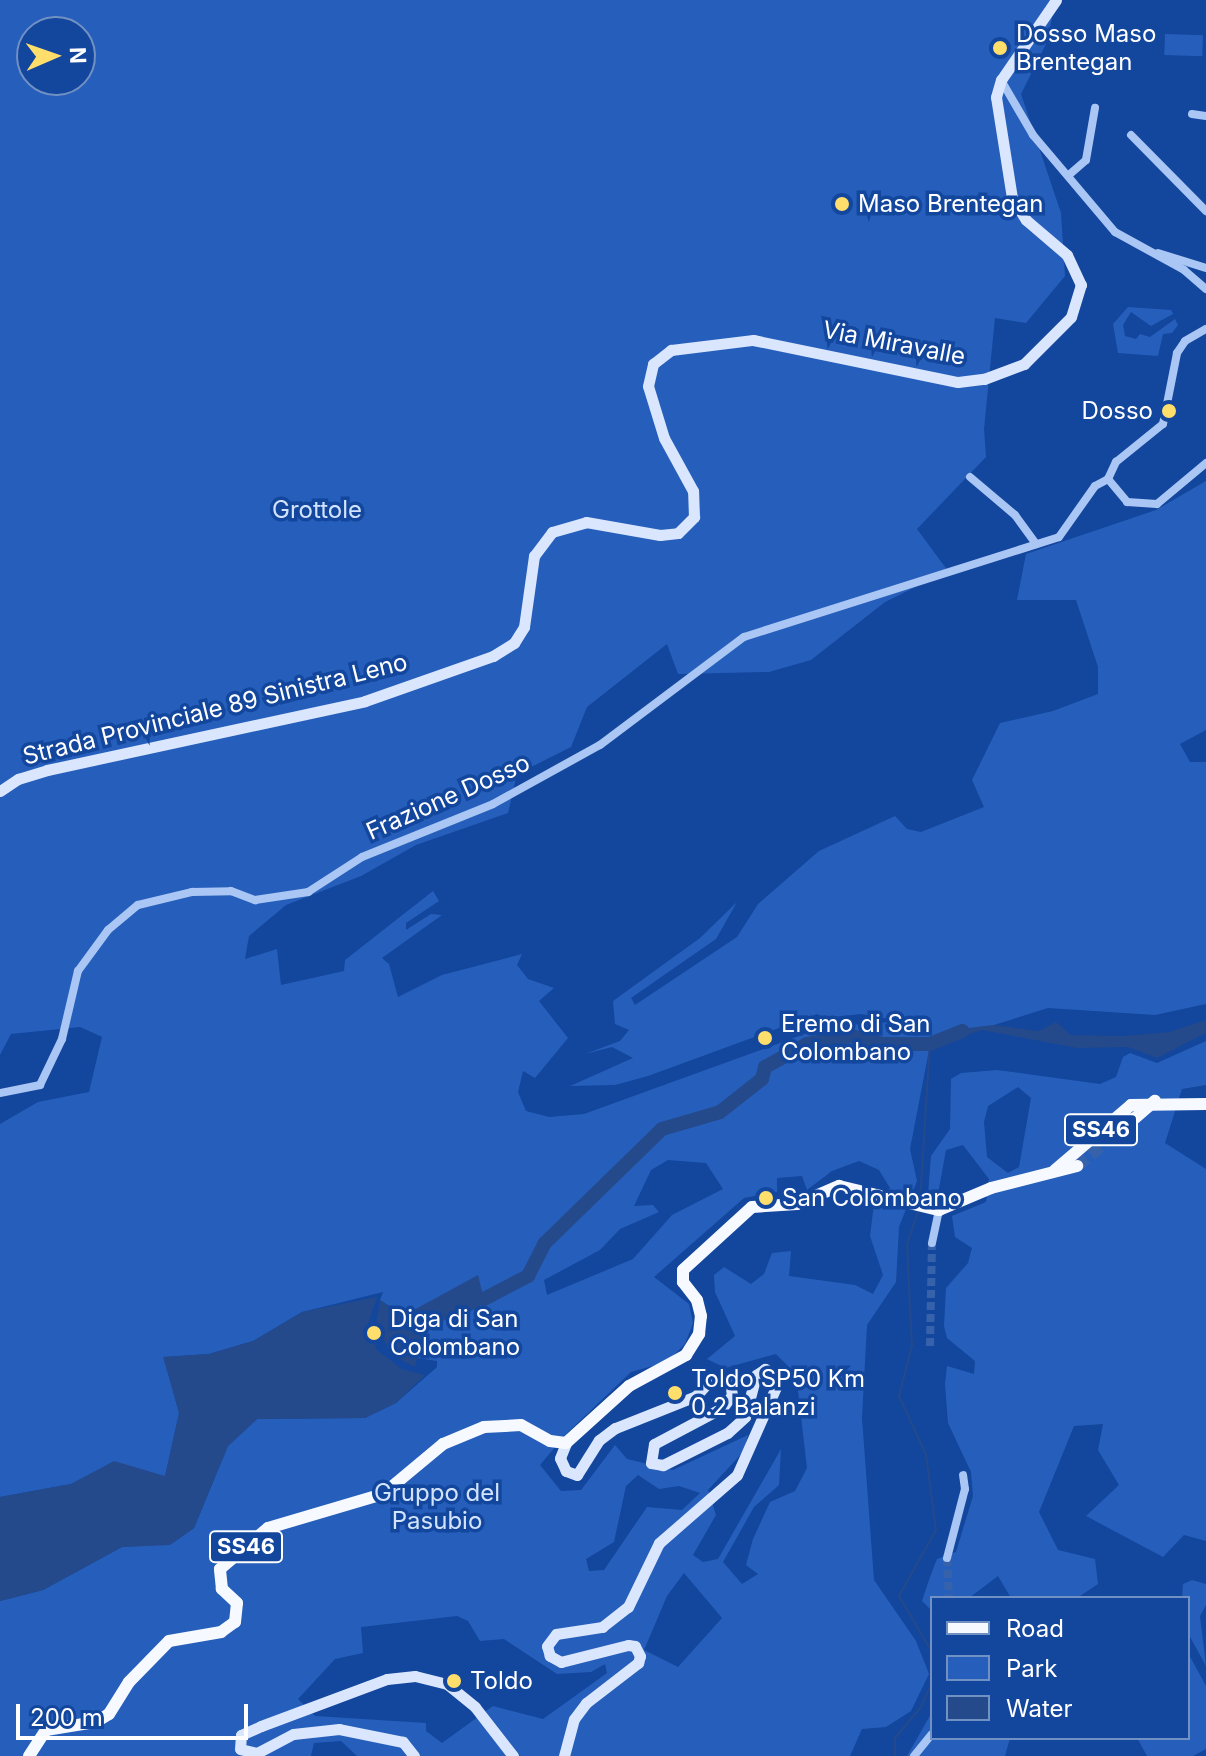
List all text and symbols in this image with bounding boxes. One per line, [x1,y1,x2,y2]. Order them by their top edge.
north arrow [16,16,96,96]
place label: Dosso Maso Brentegan [1016,20,1156,76]
marker: Dosso Maso Brentegan [991,39,1009,57]
text: N [65,46,91,64]
place label: Maso Brentegan [858,190,1043,218]
marker: Maso Brentegan [833,195,851,213]
street label: Via Miravalle [820,315,968,371]
place label: Dosso [1082,397,1153,425]
marker: Dosso [1160,402,1178,420]
park label: Grottole [272,496,362,524]
street label: Strada Provinciale 89 Sinistra Leno [20,647,410,771]
street label: Frazione Dosso [362,748,534,846]
place label: Eremo di San Colombano [781,1010,931,1066]
marker: Eremo di San Colombano [756,1029,774,1047]
road number: SS46 [1063,1112,1139,1148]
place label: San Colombano [782,1184,962,1212]
marker: San Colombano [757,1189,775,1207]
place label: Diga di San Colombano [390,1305,520,1361]
marker: Diga di San Colombano [365,1324,383,1342]
place label: Toldo SP50 Km 0.2 Balanzi [691,1365,865,1421]
marker: Toldo SP50 Km 0.2 Balanzi [666,1384,684,1402]
park label: Gruppo del Pasubio [374,1479,500,1535]
road number: SS46 [208,1529,284,1565]
legend [930,1596,1190,1740]
text: Road [1006,1614,1064,1643]
text: Park [1006,1654,1057,1683]
place label: Toldo [470,1667,533,1695]
marker: Toldo [445,1672,463,1690]
scale bar [20,1688,252,1738]
text: Water [1006,1694,1073,1723]
text: 200 m [30,1703,103,1732]

